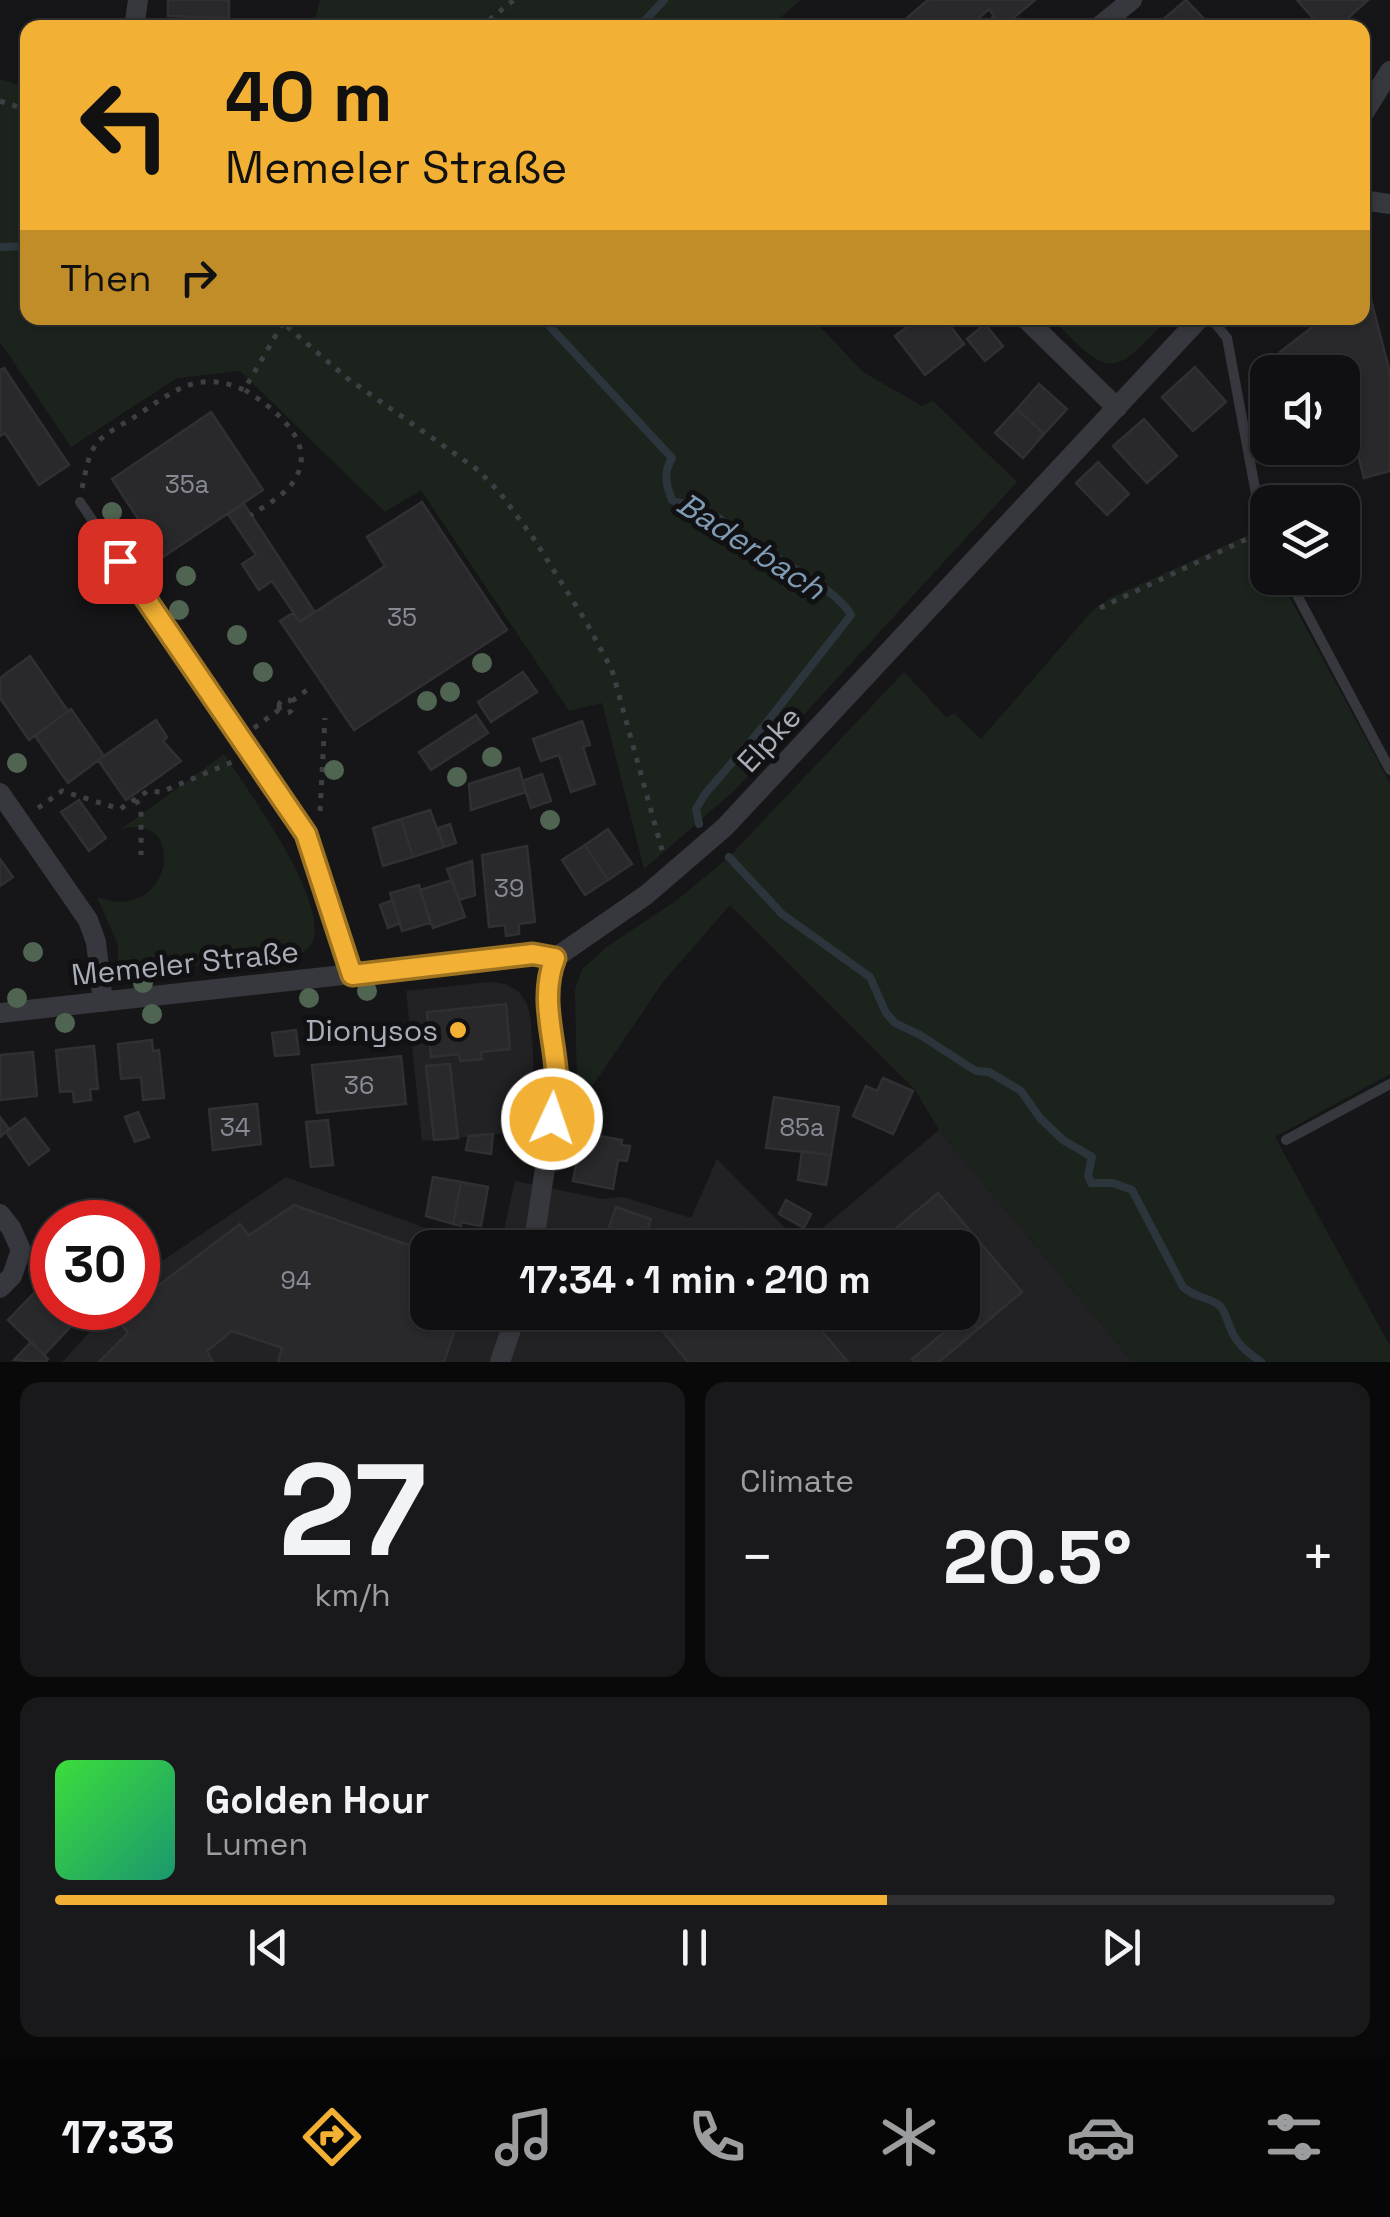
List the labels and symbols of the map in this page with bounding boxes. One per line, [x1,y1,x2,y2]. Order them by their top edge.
house number: 35a [165,468,209,500]
water label: Baderbach [670,483,834,609]
pin [78,519,163,604]
house number: 35 [387,601,417,633]
street label: Elpke [729,698,809,780]
house number: 39 [494,872,524,904]
street label: Memeler Straße [69,932,301,994]
place label: Dionysos [306,1011,438,1050]
marker: Dionysos [447,1019,469,1041]
position arrow [500,1067,604,1171]
house number: 36 [344,1069,374,1101]
house number: 34 [220,1111,250,1143]
house number: 85a [780,1111,824,1143]
speed limit sign: 30 [30,1200,160,1330]
house number: 94 [281,1264,311,1296]

